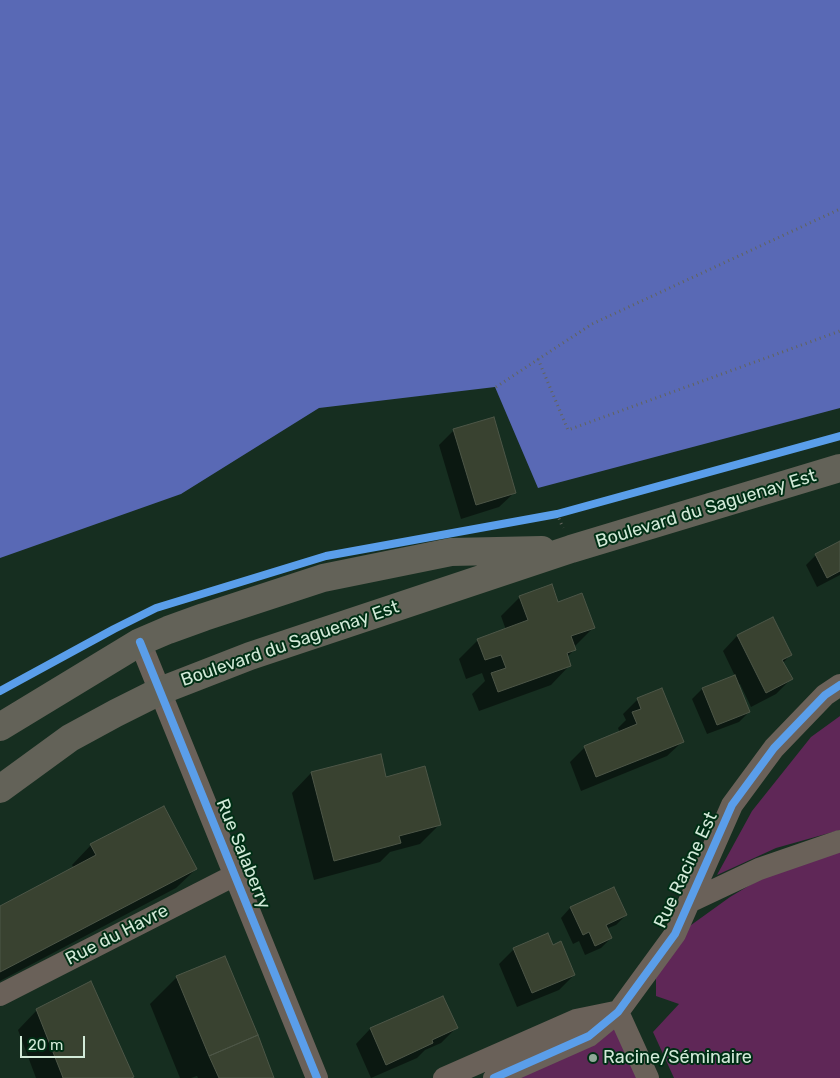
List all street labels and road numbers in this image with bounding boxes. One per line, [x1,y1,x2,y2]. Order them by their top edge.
street label: Boulevard du Saguenay Est [593,465,819,553]
street label: Boulevard du Saguenay Est [178,596,402,692]
street label: Rue Salaberry [211,796,275,912]
street label: Rue Racine Est [650,808,722,932]
street label: Rue du Havre [62,900,172,970]

